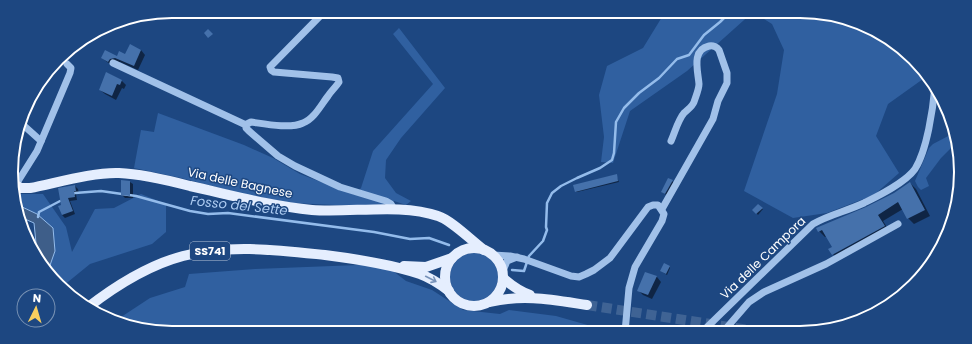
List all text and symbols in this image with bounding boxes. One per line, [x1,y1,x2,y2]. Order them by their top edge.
street label: Via delle Bagnese [186,163,294,202]
water label: Fosso del Sette [189,191,289,220]
street label: Via delle Campora [716,212,809,303]
road number: SS741 [190,242,230,260]
one-way arrow [425,276,437,284]
north arrow [16,288,56,328]
text: N [32,290,42,306]

